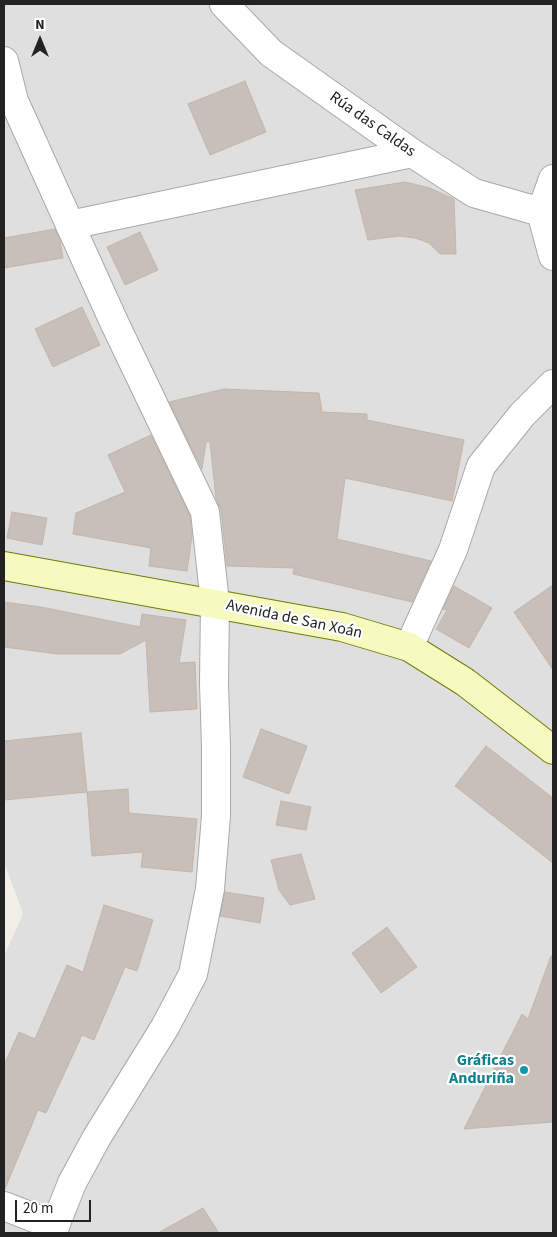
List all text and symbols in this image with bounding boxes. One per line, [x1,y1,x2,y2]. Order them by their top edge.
north arrow [15,15,65,65]
text: N [35,15,45,35]
street label: Rúa das Caldas [325,88,419,162]
street label: Avenida de San Xoán [224,596,364,644]
place label: Gráficas Anduriña [449,1051,514,1089]
marker: Gráficas Anduriña [518,1064,530,1076]
scale bar [18,1190,94,1222]
text: 20 m [23,1198,53,1219]

